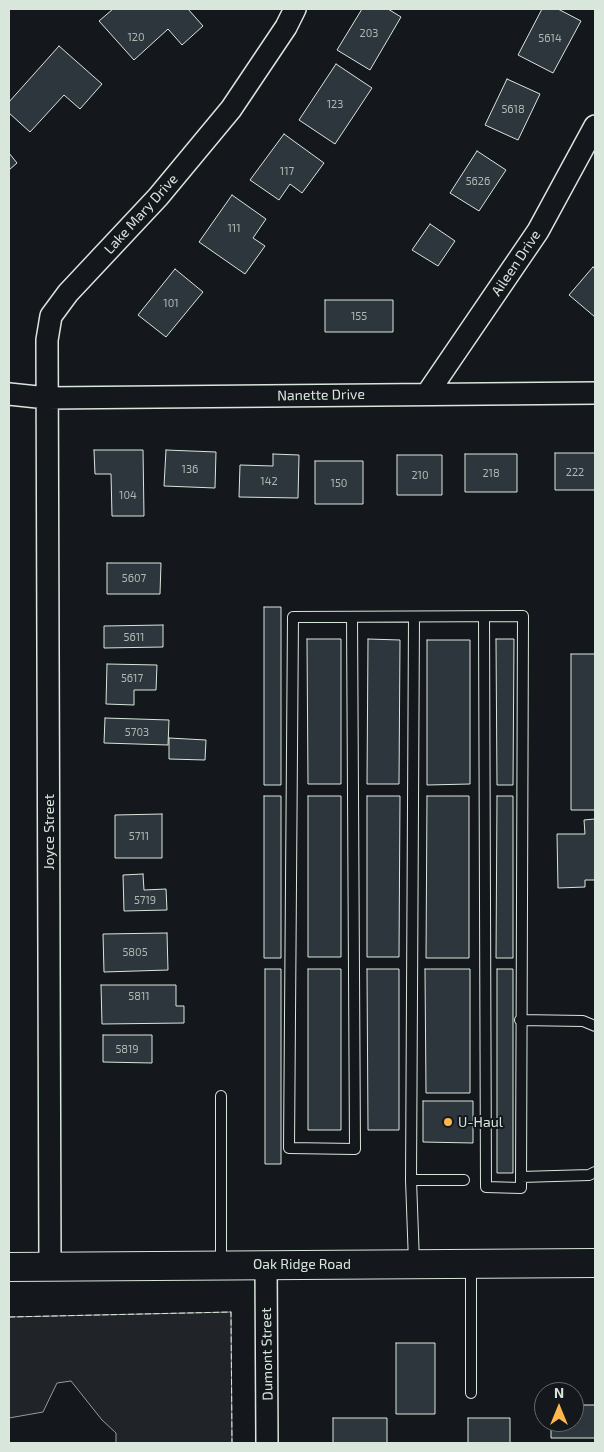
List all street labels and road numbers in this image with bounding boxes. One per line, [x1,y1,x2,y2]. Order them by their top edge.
street label: Lake Mary Drive [101,171,181,257]
street label: Aileen Drive [488,227,544,299]
street label: Nanette Drive [277,386,365,404]
street label: Joyce Street [41,794,57,870]
street label: Oak Ridge Road [253,1256,351,1272]
street label: Dumont Street [258,1307,276,1401]

